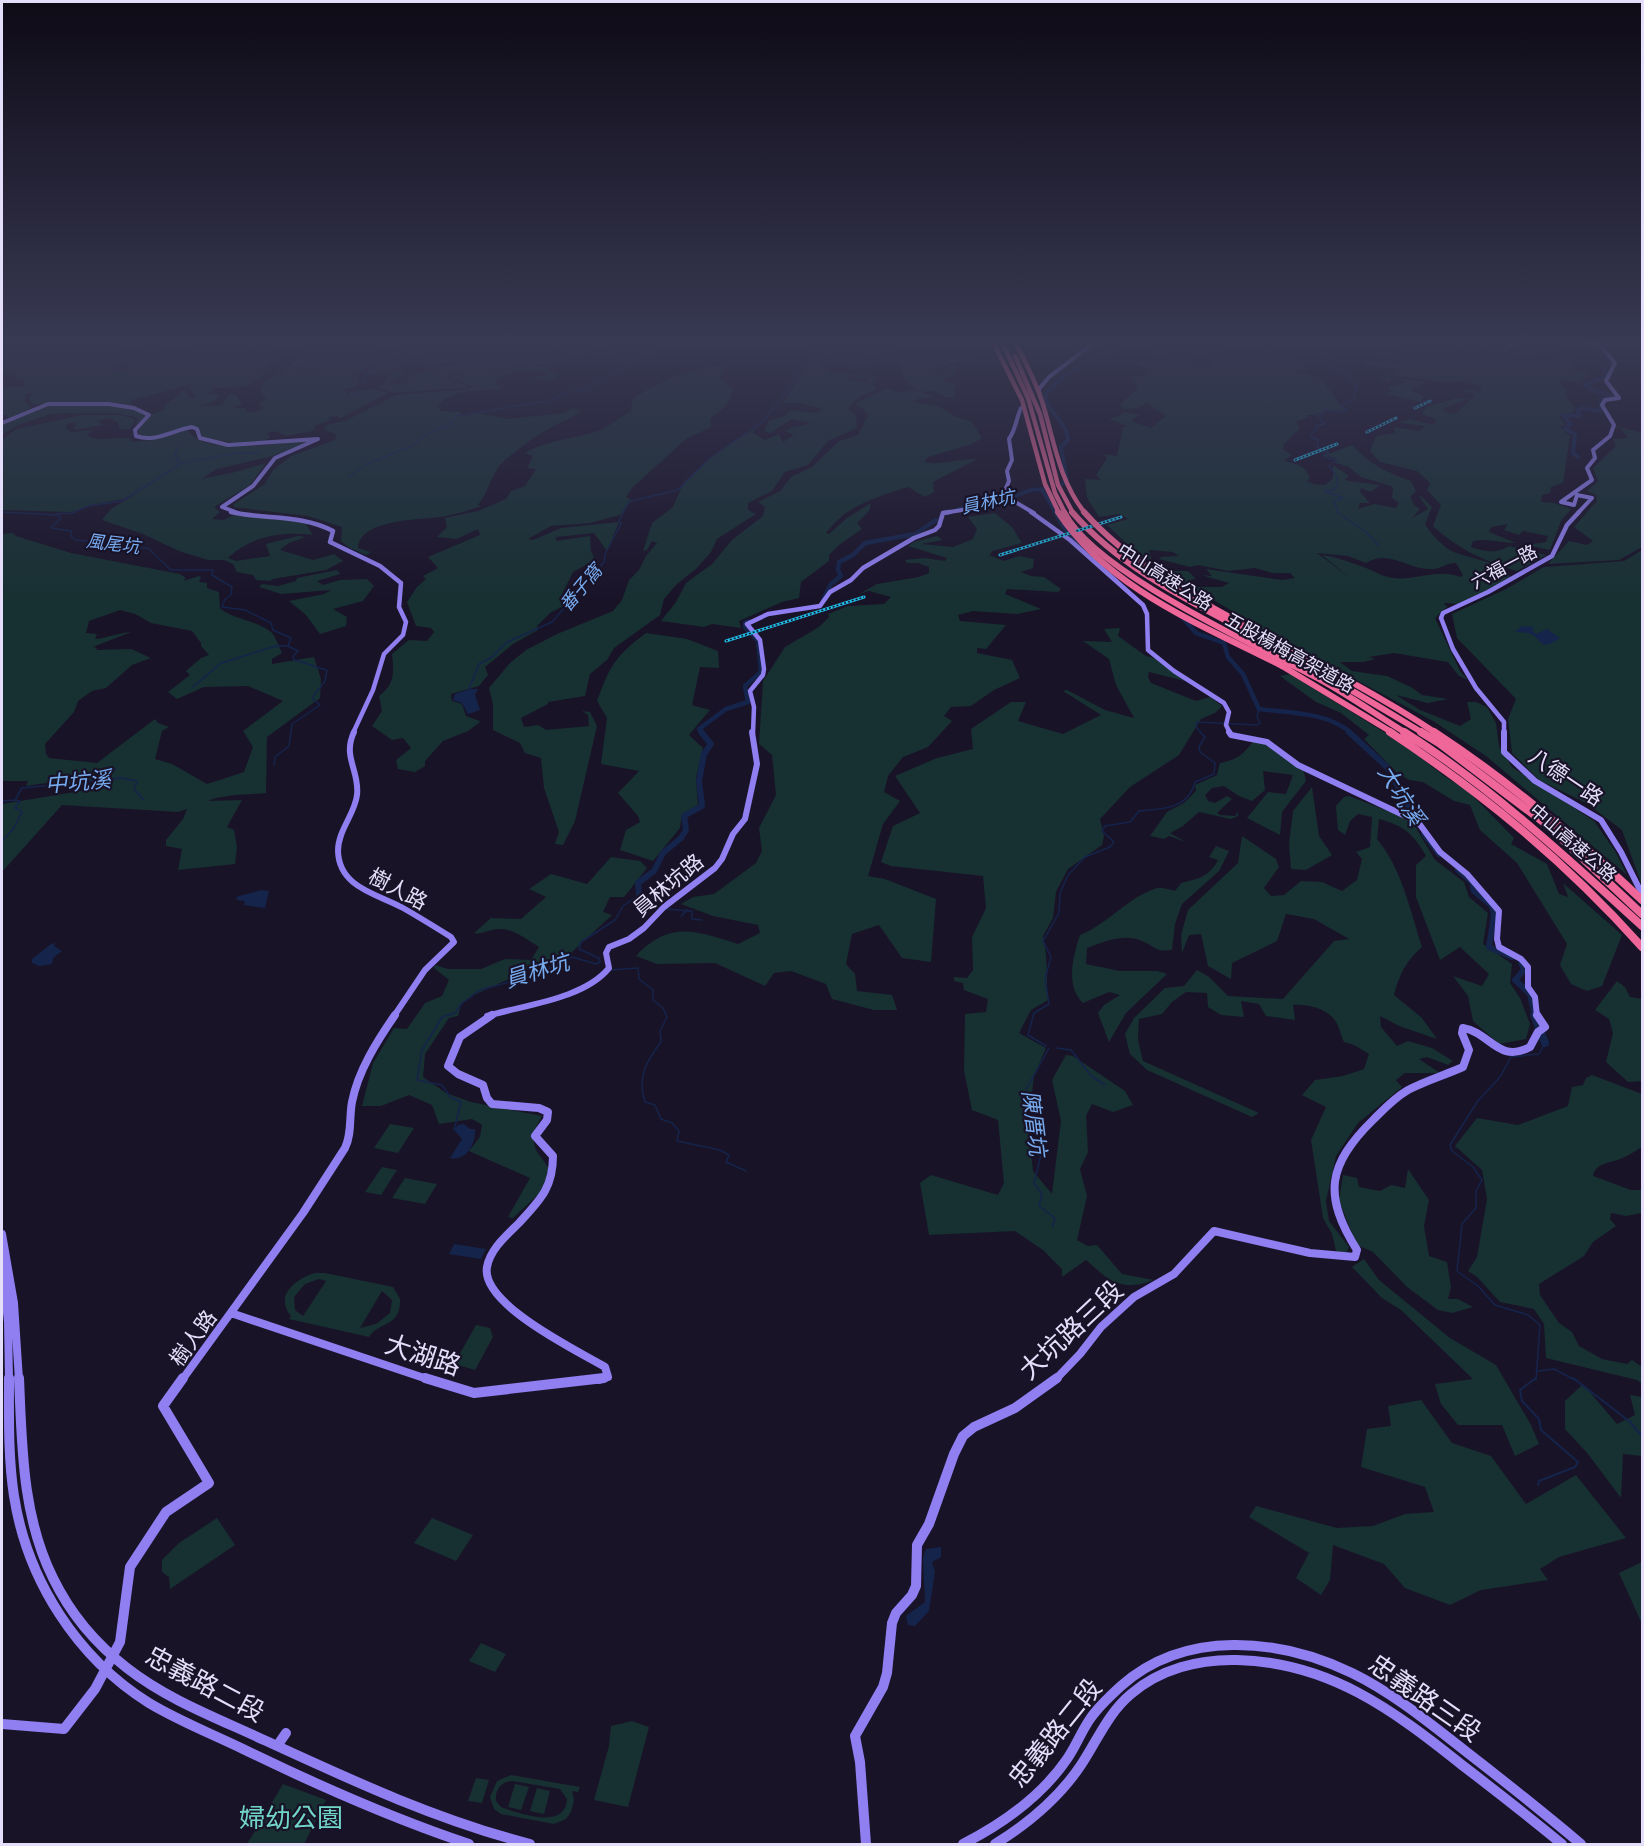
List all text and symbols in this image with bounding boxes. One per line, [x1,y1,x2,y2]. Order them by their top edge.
water label: 員林坑 [960,486,1019,517]
water label: 風尾坑 [85,531,144,558]
street label: 中山高速公路 [1114,540,1216,614]
street label: 六福一路 [1468,541,1540,593]
water label: 番子窩 [556,559,608,615]
street label: 五股楊梅高架道路 [1222,609,1358,697]
street label: 八德一路 [1525,744,1607,810]
water label: 大坑溪 [1373,760,1431,832]
water label: 中坑溪 [44,766,115,797]
street label: 中山高速公路 [1526,800,1620,886]
street label: 員林坑路 [628,849,708,921]
street label: 樹人路 [365,864,431,914]
water label: 員林坑 [502,949,575,993]
water label: 陳厝坑 [1018,1089,1051,1160]
street label: 大坑路三段 [1013,1275,1129,1385]
street label: 樹人路 [165,1306,221,1370]
street label: 大湖路 [381,1329,465,1381]
street label: 忠義路二段 [141,1640,269,1728]
street label: 忠義路三段 [1363,1648,1487,1748]
street label: 忠義路二段 [1002,1673,1108,1793]
park label: 婦幼公園 [239,1803,343,1833]

